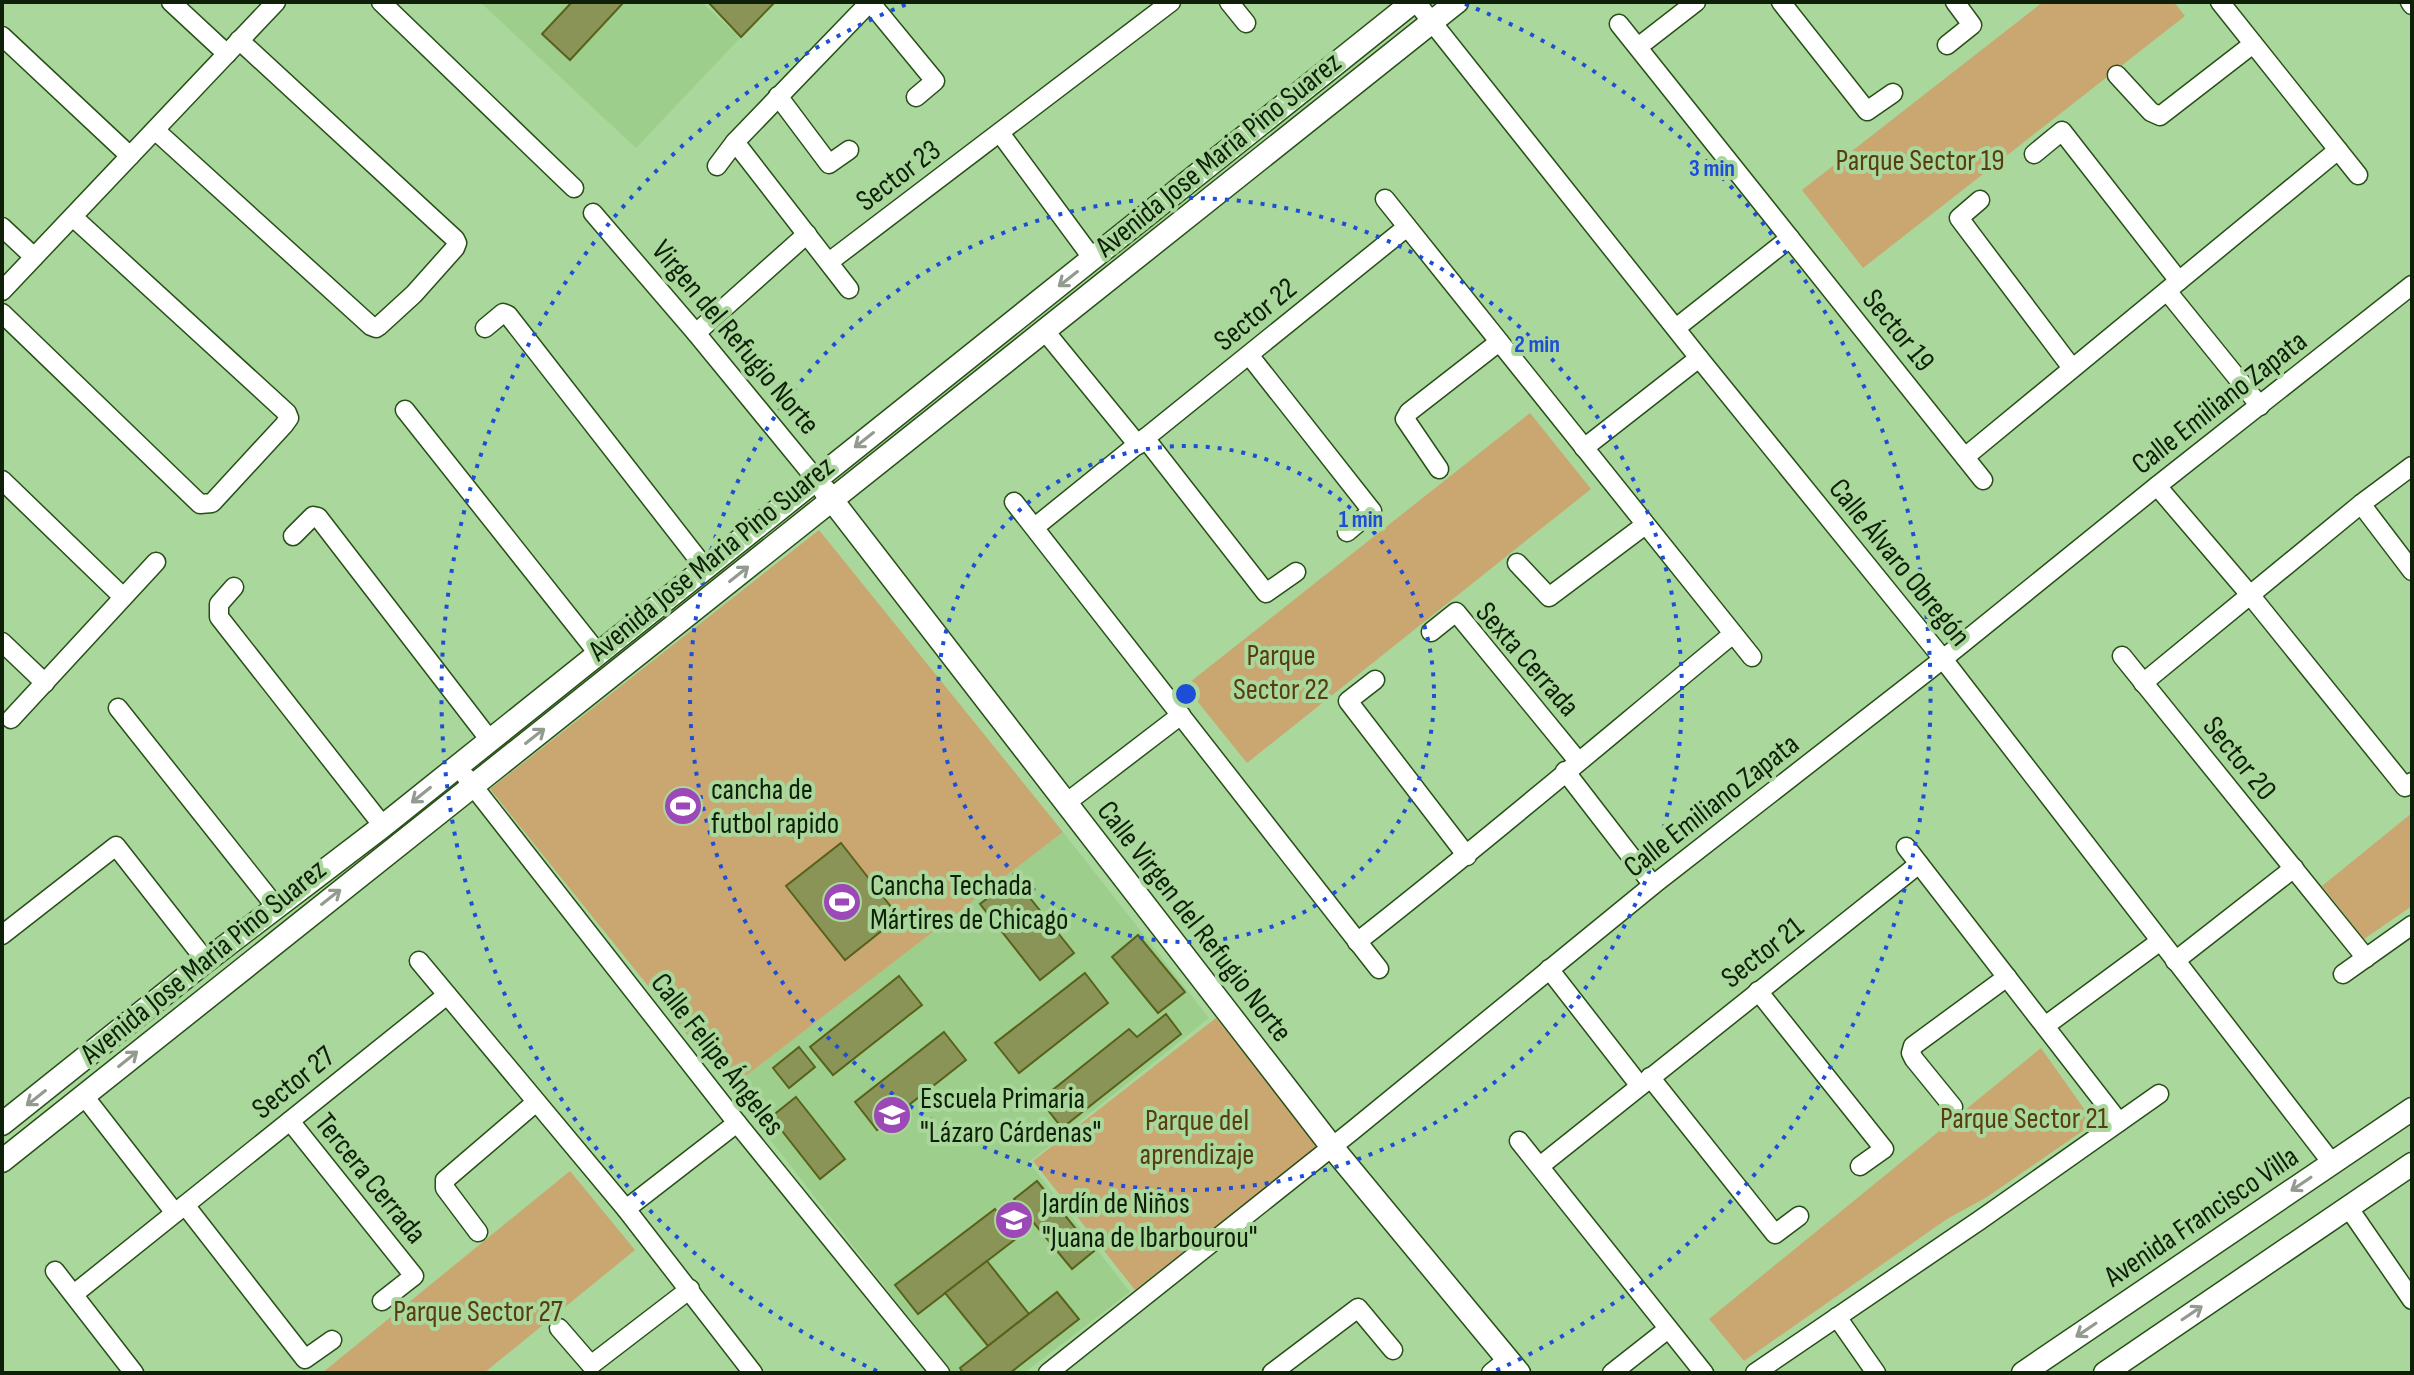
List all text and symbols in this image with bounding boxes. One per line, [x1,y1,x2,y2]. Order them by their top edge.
street label: Avenida Jose Maria Pino Suarez [1088,45,1349,266]
street label: Sector 23 [849,132,948,219]
park label: Parque Sector 19 [1835,143,2005,179]
text: 3 min [1689,154,1735,183]
street label: Virgen del Refugio Norte [643,233,827,442]
one-way arrow [1058,270,1079,287]
street label: Sector 22 [1207,271,1304,359]
street label: Sector 19 [1854,282,1942,379]
street label: Calle Emiliano Zapata [2125,323,2314,482]
text: 2 min [1514,330,1560,359]
one-way arrow [854,431,875,449]
street label: Avenida Jose Maria Pino Suarez [581,449,842,670]
street label: Calle Álvaro Obregón [1821,472,1978,654]
text: 1 min [1339,505,1383,534]
one-way arrow [728,566,749,583]
street label: Sexta Cerrada [1468,595,1587,724]
park label: Parque Sector 22 [1233,638,1329,708]
centre of rings [1172,680,1200,708]
street label: Sector 20 [2195,710,2284,808]
street label: Calle Emiliano Zapata [1617,726,1806,885]
one-way arrow [524,727,545,744]
place label: cancha de futbol rapido [711,772,839,842]
sports icon: cancha de futbol rapido [662,785,704,827]
one-way arrow [411,786,431,804]
street label: Calle Virgen del Refugio Norte [1089,794,1300,1049]
street label: Avenida Jose Maria Pino Suarez [73,852,334,1073]
place label: Cancha Techada Mártires de Chicago [870,868,1069,938]
sports icon: Cancha Techada Mártires de Chicago [821,881,863,923]
one-way arrow [320,888,341,906]
street label: Sector 21 [1714,909,1811,996]
street label: Calle Felipe Ángeles [643,966,792,1143]
street label: Sector 27 [245,1039,342,1127]
one-way arrow [118,1051,139,1069]
place label: Escuela Primaria "Lázaro Cárdenas" [920,1081,1101,1151]
one-way arrow [26,1089,47,1106]
school or university icon: Escuela Primaria "Lázaro Cárdenas" [871,1094,913,1136]
park label: Parque Sector 21 [1940,1101,2109,1137]
park label: Parque del aprendizaje [1140,1103,1254,1173]
street label: Tercera Cerrada [307,1106,434,1251]
street label: Avenida Francisco Villa [2097,1139,2305,1296]
one-way arrow [2291,1176,2313,1192]
place label: Jardín de Niños "Juana de Ibarbourou" [1041,1186,1257,1256]
school or university icon: Jardín de Niños "Juana de Ibarbourou" [993,1199,1035,1241]
park label: Parque Sector 27 [393,1294,563,1330]
one-way arrow [2181,1305,2203,1321]
one-way arrow [2076,1322,2098,1338]

